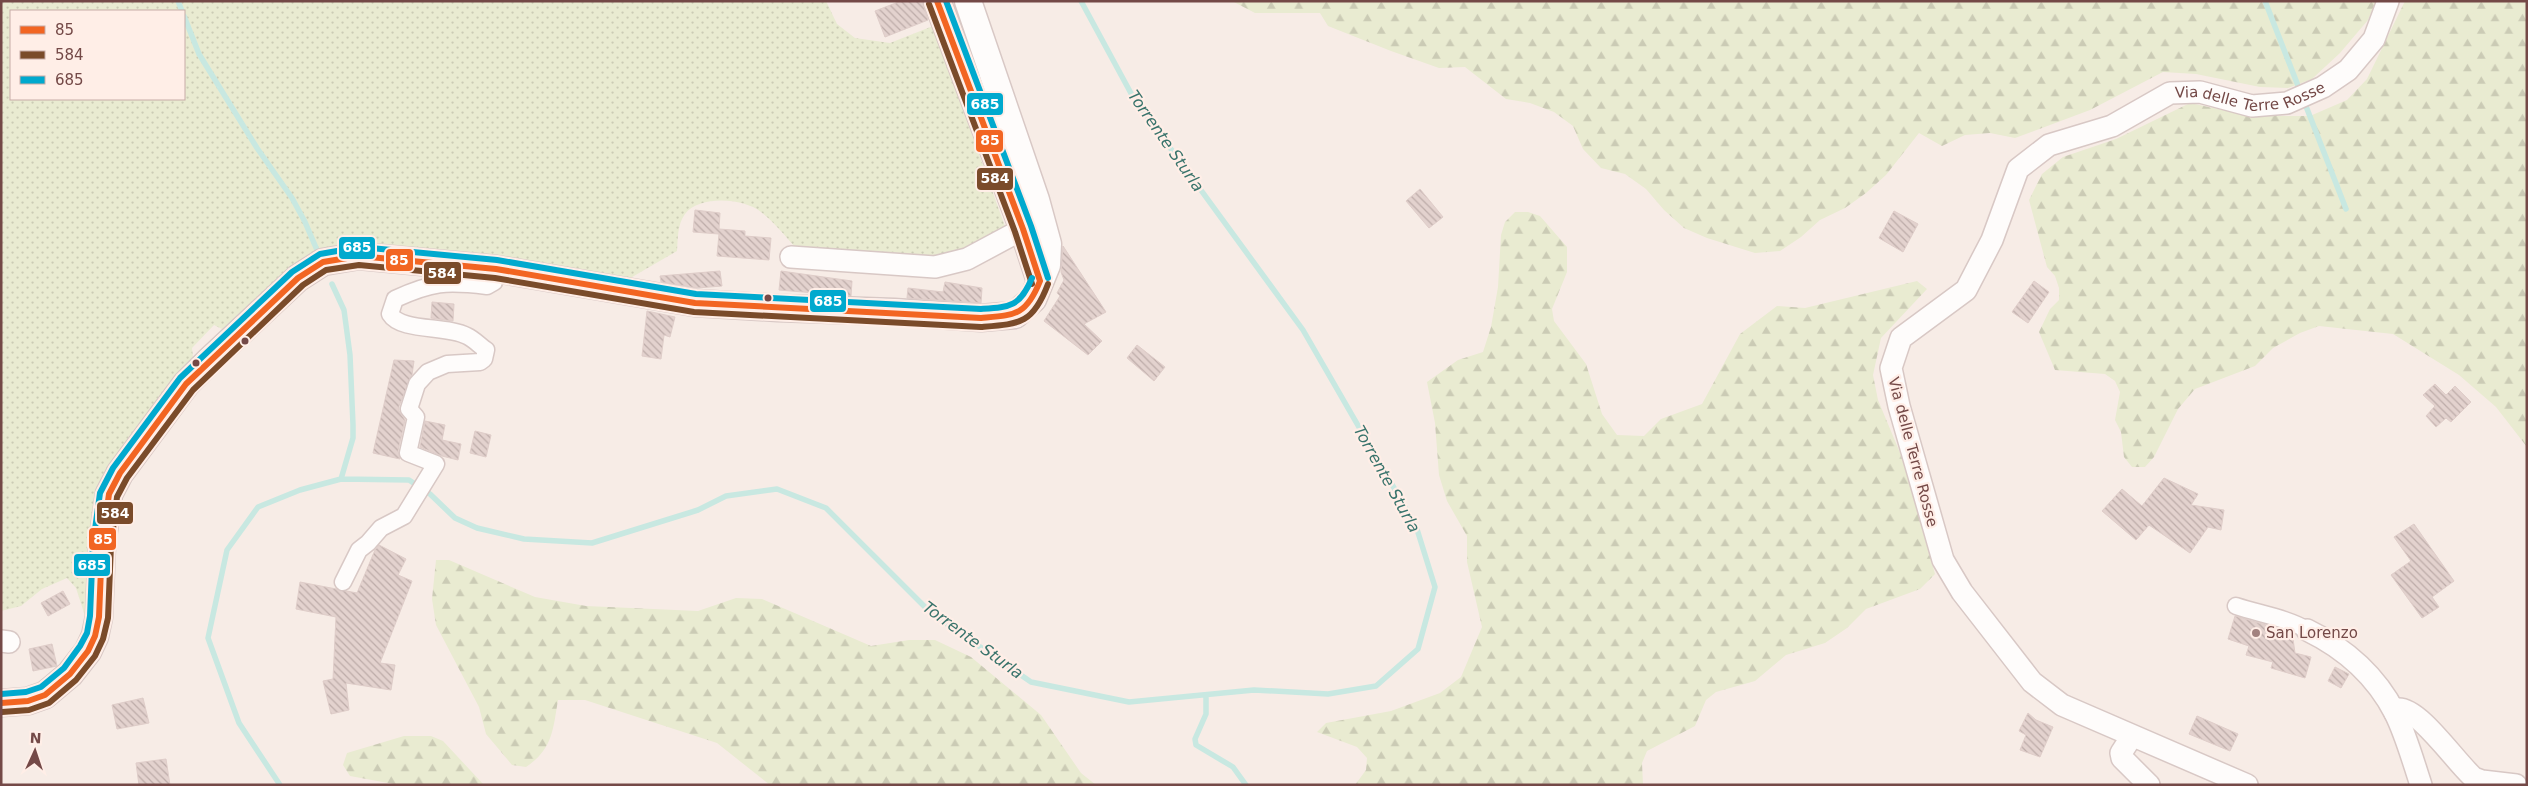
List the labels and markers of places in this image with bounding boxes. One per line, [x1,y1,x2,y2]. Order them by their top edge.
unlabelled marker [763,293,773,303]
unlabelled marker [240,336,250,346]
unlabelled marker [191,358,201,368]
place label: San Lorenzo [2266,624,2358,642]
marker: San Lorenzo [2250,627,2262,639]

